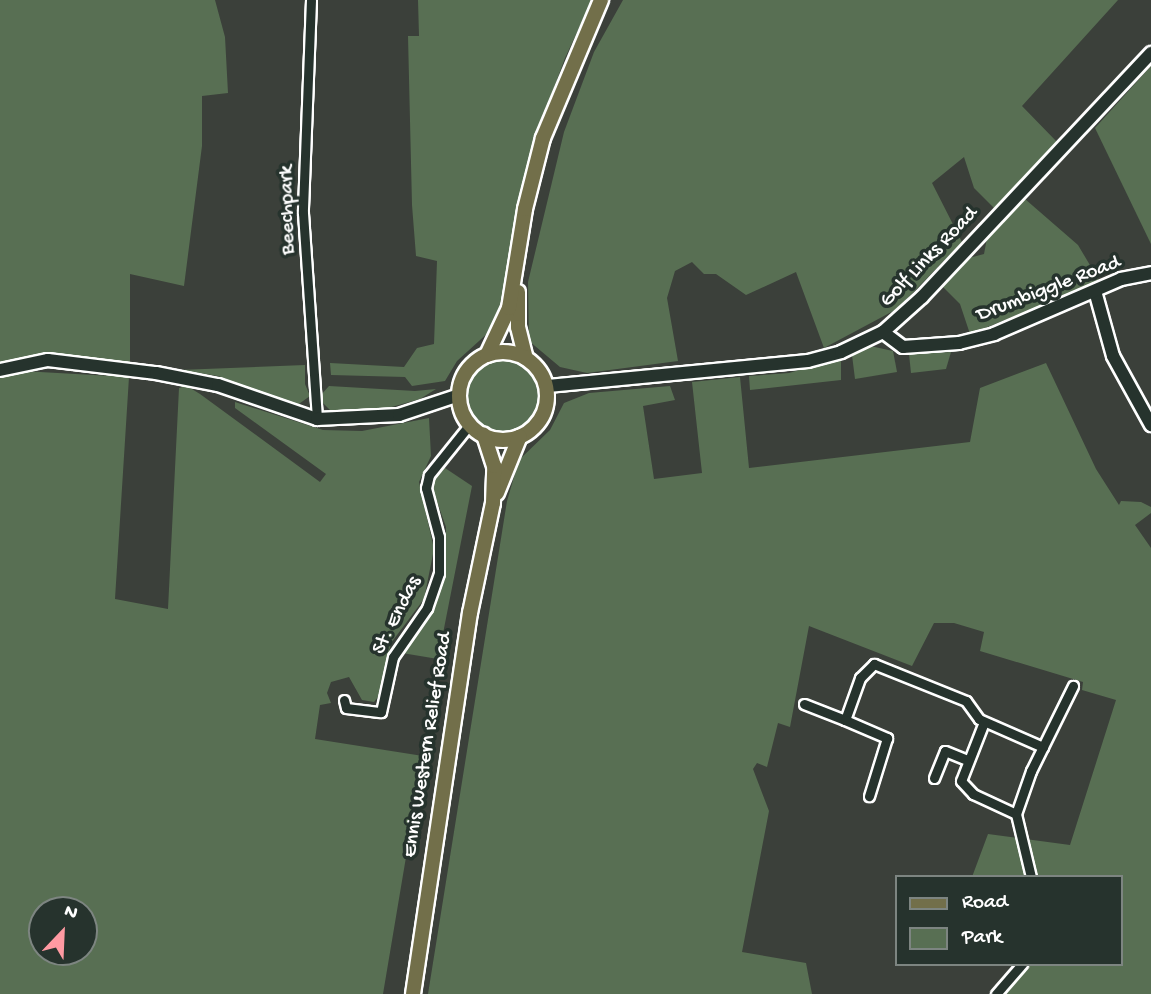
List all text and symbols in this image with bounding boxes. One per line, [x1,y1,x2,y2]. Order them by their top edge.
street label: Beechpark [276,165,302,255]
street label: Golf Links Road [876,202,984,314]
street label: Drumbiggle Road [974,251,1124,329]
street label: St. Endas [368,573,428,659]
street label: Ennis Western Relief Road [399,631,459,859]
legend [895,875,1123,966]
text: Road [962,891,1008,916]
north arrow [28,896,98,966]
text: N [60,900,81,926]
text: Park [962,926,1002,951]

